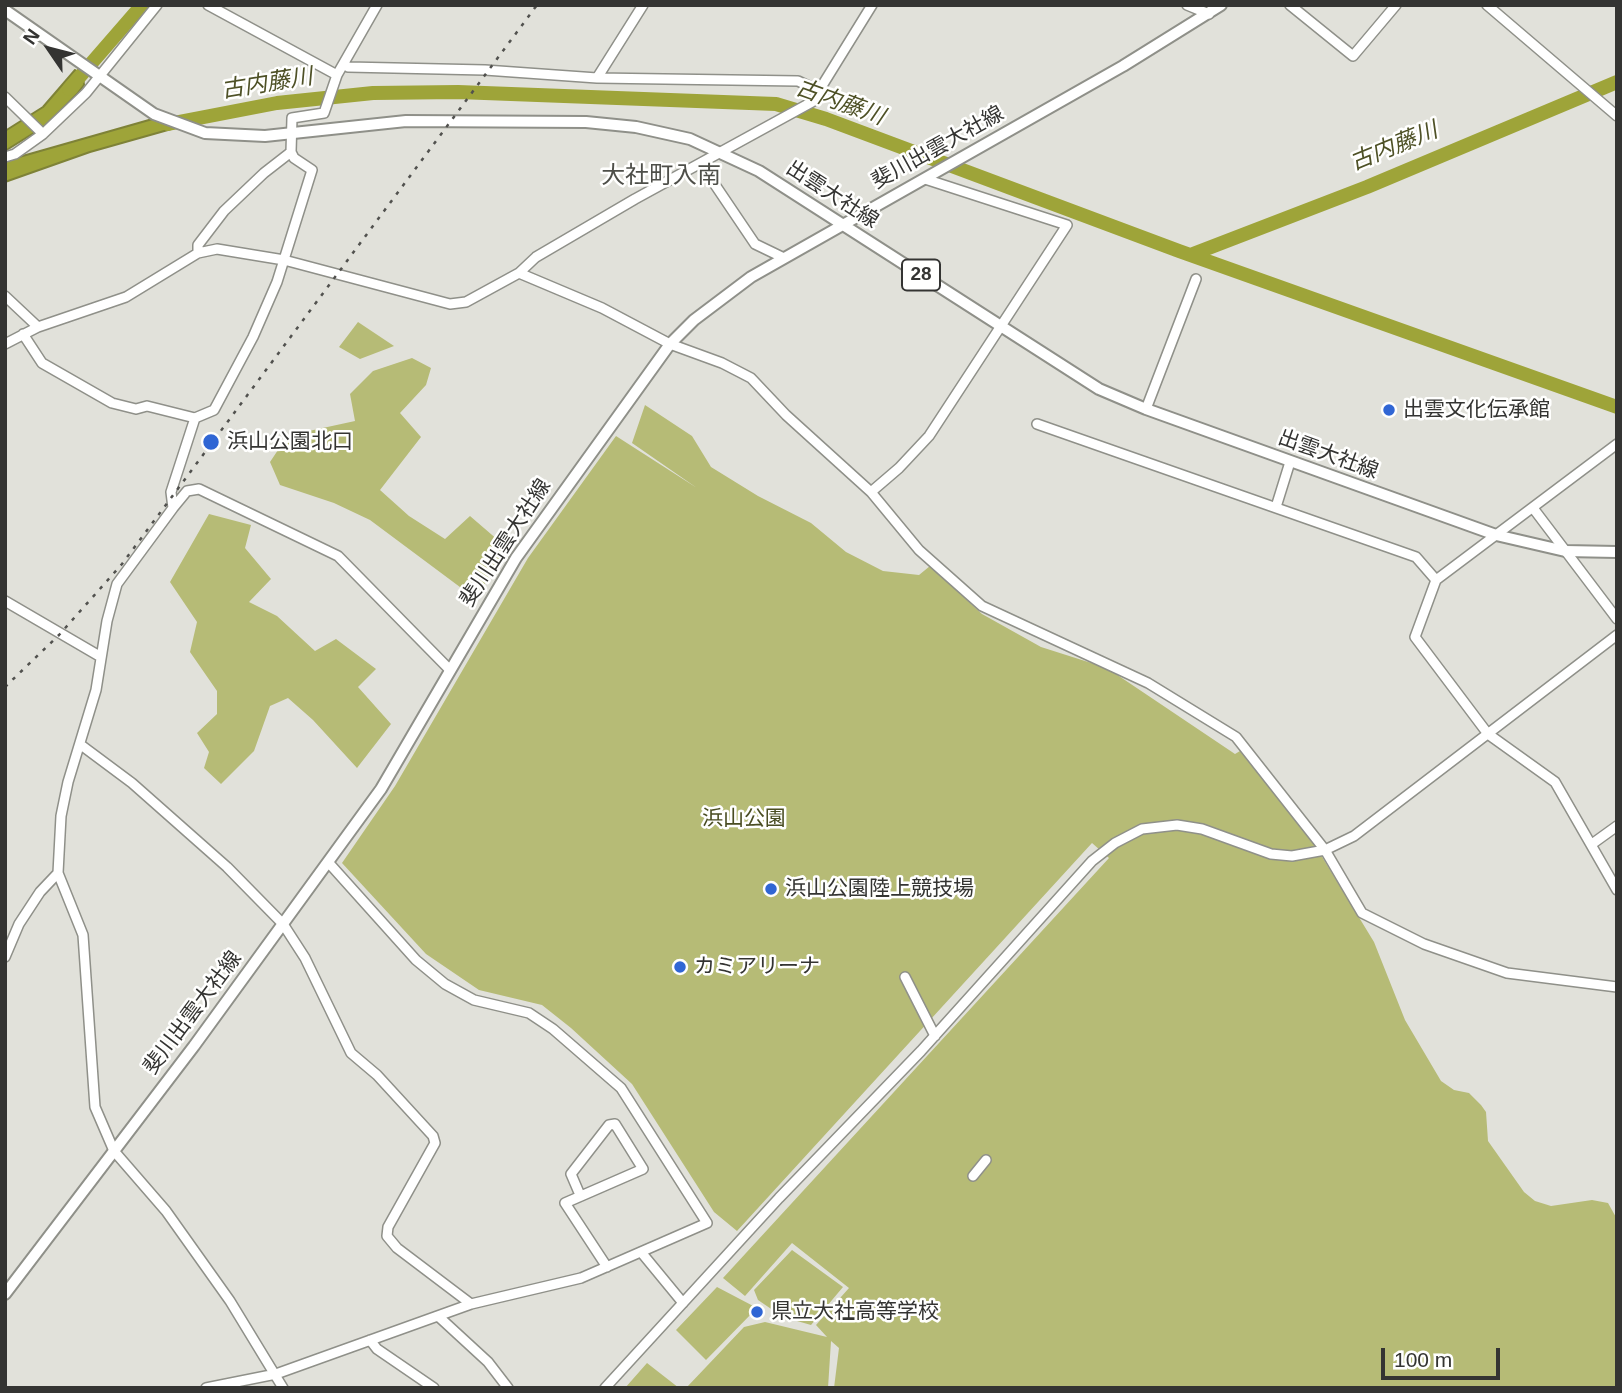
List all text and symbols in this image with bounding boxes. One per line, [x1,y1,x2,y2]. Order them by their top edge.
north arrow [14,14,84,84]
text: N [19,25,44,48]
water label: 古内藤川 [219,63,315,105]
water label: 古内藤川 [792,74,888,132]
street label: 斐川出雲大社線 [868,101,1008,195]
water label: 古内藤川 [1346,117,1442,177]
street label: 出雲大社線 [781,156,883,234]
district label: 大社町入南 [601,162,721,190]
road number: 28 [902,260,940,290]
place label: 出雲文化伝承館 [1403,397,1550,423]
marker: 出雲文化伝承館 [1381,402,1397,418]
street label: 出雲大社線 [1274,425,1382,485]
place label: 浜山公園北口 [227,429,353,455]
marker: 浜山公園北口 [201,432,221,452]
street label: 斐川出雲大社線 [455,474,557,612]
park label: 浜山公園 [702,806,786,832]
place label: 浜山公園陸上競技場 [785,876,974,902]
marker: 浜山公園陸上競技場 [763,881,779,897]
street label: 斐川出雲大社線 [139,947,247,1079]
place label: カミアリーナ [694,954,820,980]
marker: カミアリーナ [672,959,688,975]
place label: 県立大社高等学校 [771,1299,939,1325]
marker: 県立大社高等学校 [749,1304,765,1320]
scale bar [1384,1334,1503,1378]
text: 100 m [1394,1348,1452,1371]

